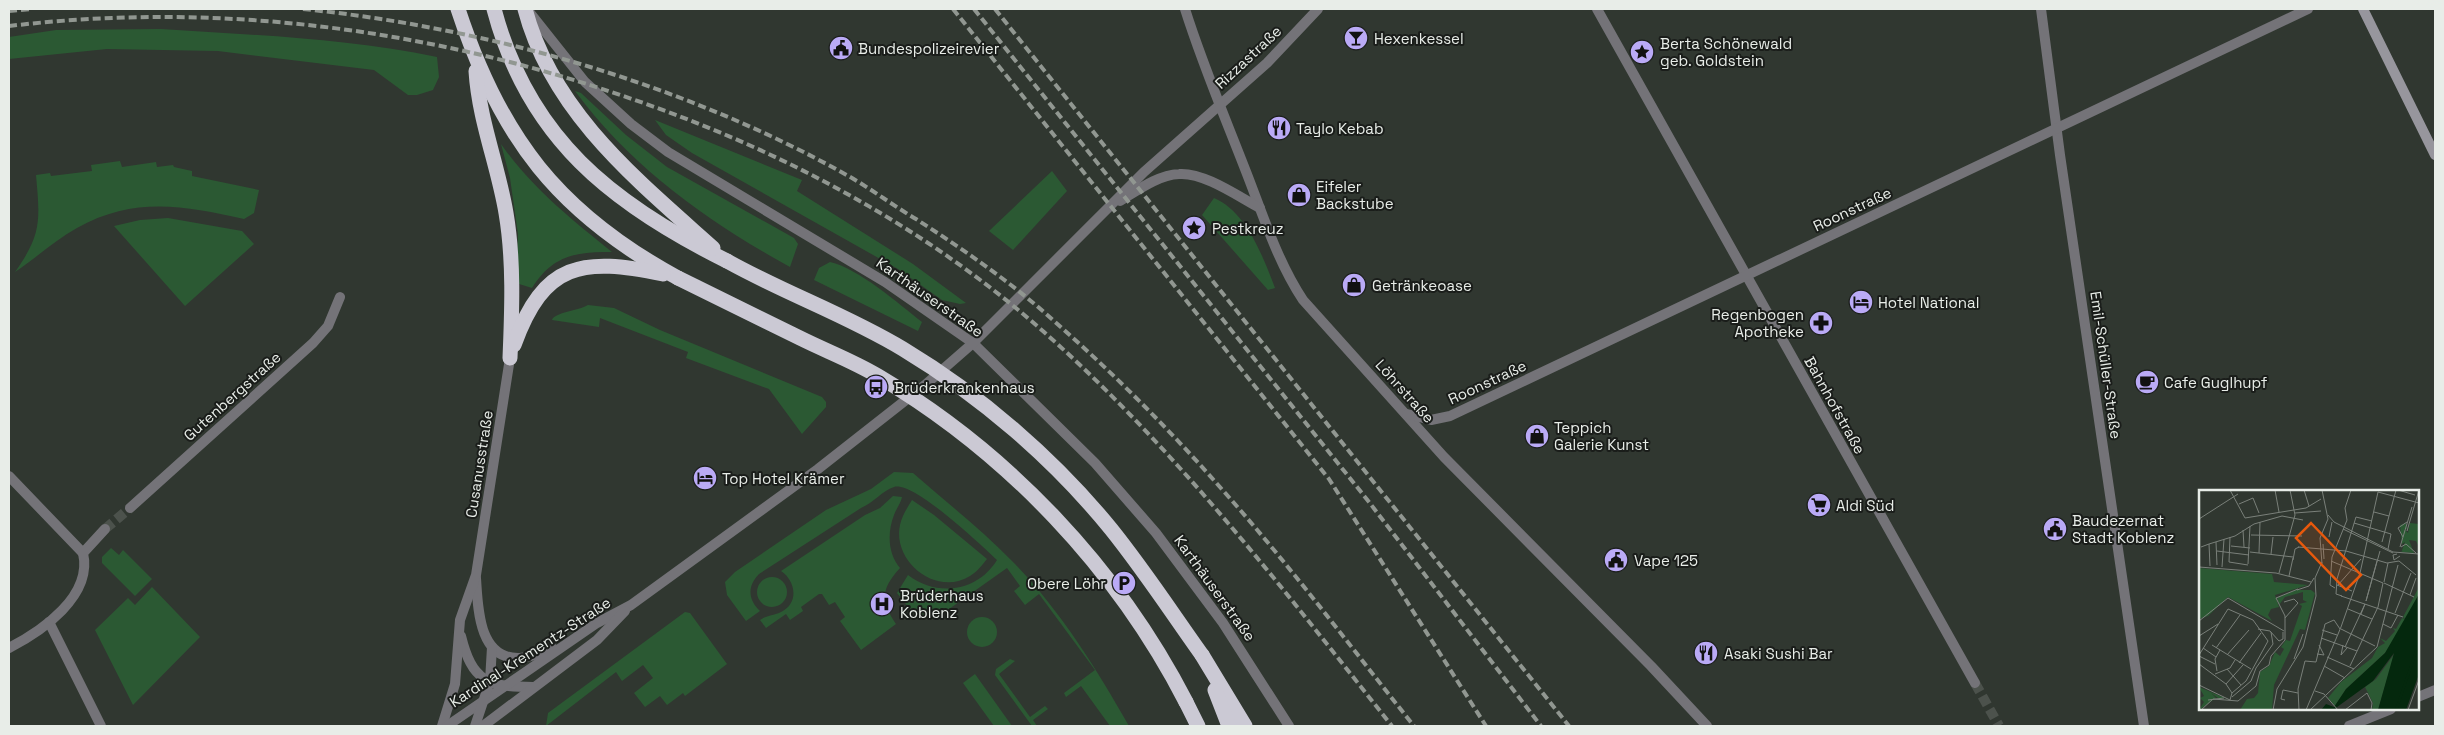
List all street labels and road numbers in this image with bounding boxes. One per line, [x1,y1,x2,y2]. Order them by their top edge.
street label: Rizzastraße [1211,21,1285,93]
street label: Roonstraße [1810,183,1894,235]
street label: Karthäuserstraße [873,253,987,341]
street label: Emil-Schüller-Straße [2086,290,2126,440]
street label: Gutenbergstraße [179,347,285,445]
street label: Bahnhofstraße [1800,353,1870,457]
street label: Löhrstraße [1371,355,1439,427]
street label: Roonstraße [1445,356,1529,408]
street label: Cusanusstraße [461,409,497,519]
street label: Karthäuserstraße [1170,531,1260,645]
street label: Kardinal-Krementz-Straße [446,593,614,711]

